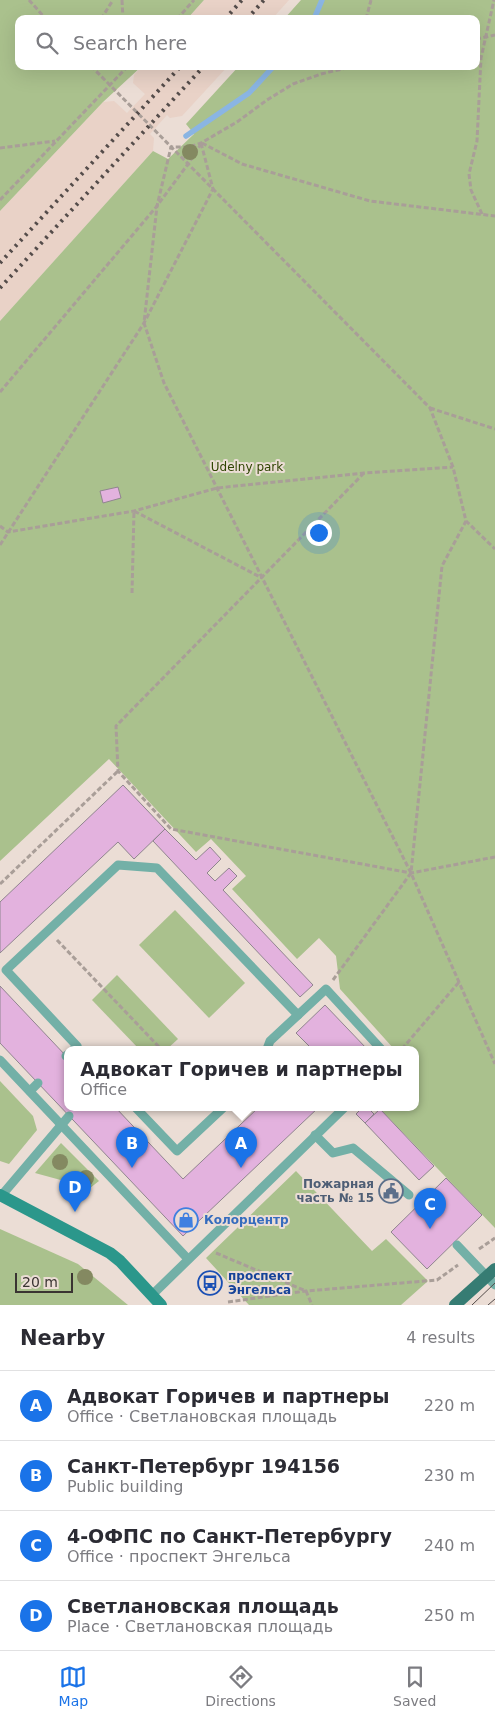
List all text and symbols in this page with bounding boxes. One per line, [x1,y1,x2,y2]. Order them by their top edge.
search box [15,15,480,70]
icon: search [33,29,61,57]
text: Search here [73,32,187,54]
park label: Udelny park [211,460,283,474]
your location [306,520,332,546]
popup [64,1046,419,1111]
text: Адвокат Горичев и партнеры [80,1058,403,1080]
text: Office [80,1080,127,1099]
pin: B [116,1127,148,1168]
pin: A [225,1127,257,1168]
pin: D [59,1171,91,1212]
place label: Пожарная часть № 15 [297,1177,374,1205]
public building icon: Пожарная часть № 15 [378,1178,404,1204]
pin: C [414,1188,446,1229]
shop icon: Колорцентр [173,1207,199,1233]
place label: Колорцентр [204,1213,289,1227]
place label: проспект Энгельса [228,1269,292,1297]
scale bar [15,1270,72,1293]
bus stop icon: проспект Энгельса [197,1270,223,1296]
text: 20 m [22,1274,58,1290]
text: Nearby [20,1326,105,1350]
text: 4 results [406,1328,475,1347]
text: Адвокат Горичев и партнеры [67,1385,389,1407]
text: A [30,1396,42,1415]
text: 220 m [424,1396,475,1415]
text: Office · Светлановская площадь [67,1407,337,1426]
text: Санкт-Петербург 194156 [67,1455,340,1477]
text: B [30,1466,42,1485]
text: 230 m [424,1466,475,1485]
text: Public building [67,1477,184,1496]
text: 4-ОФПС по Санкт-Петербургу [67,1525,392,1547]
text: C [30,1536,42,1555]
text: 240 m [424,1536,475,1555]
text: Office · проспект Энгельса [67,1547,291,1566]
text: Светлановская площадь [67,1595,339,1617]
text: D [29,1606,43,1625]
text: 250 m [424,1606,475,1625]
text: Place · Светлановская площадь [67,1617,333,1636]
tab: Map [59,1663,88,1709]
tab: Directions [205,1663,276,1709]
tab: Saved [393,1663,436,1709]

